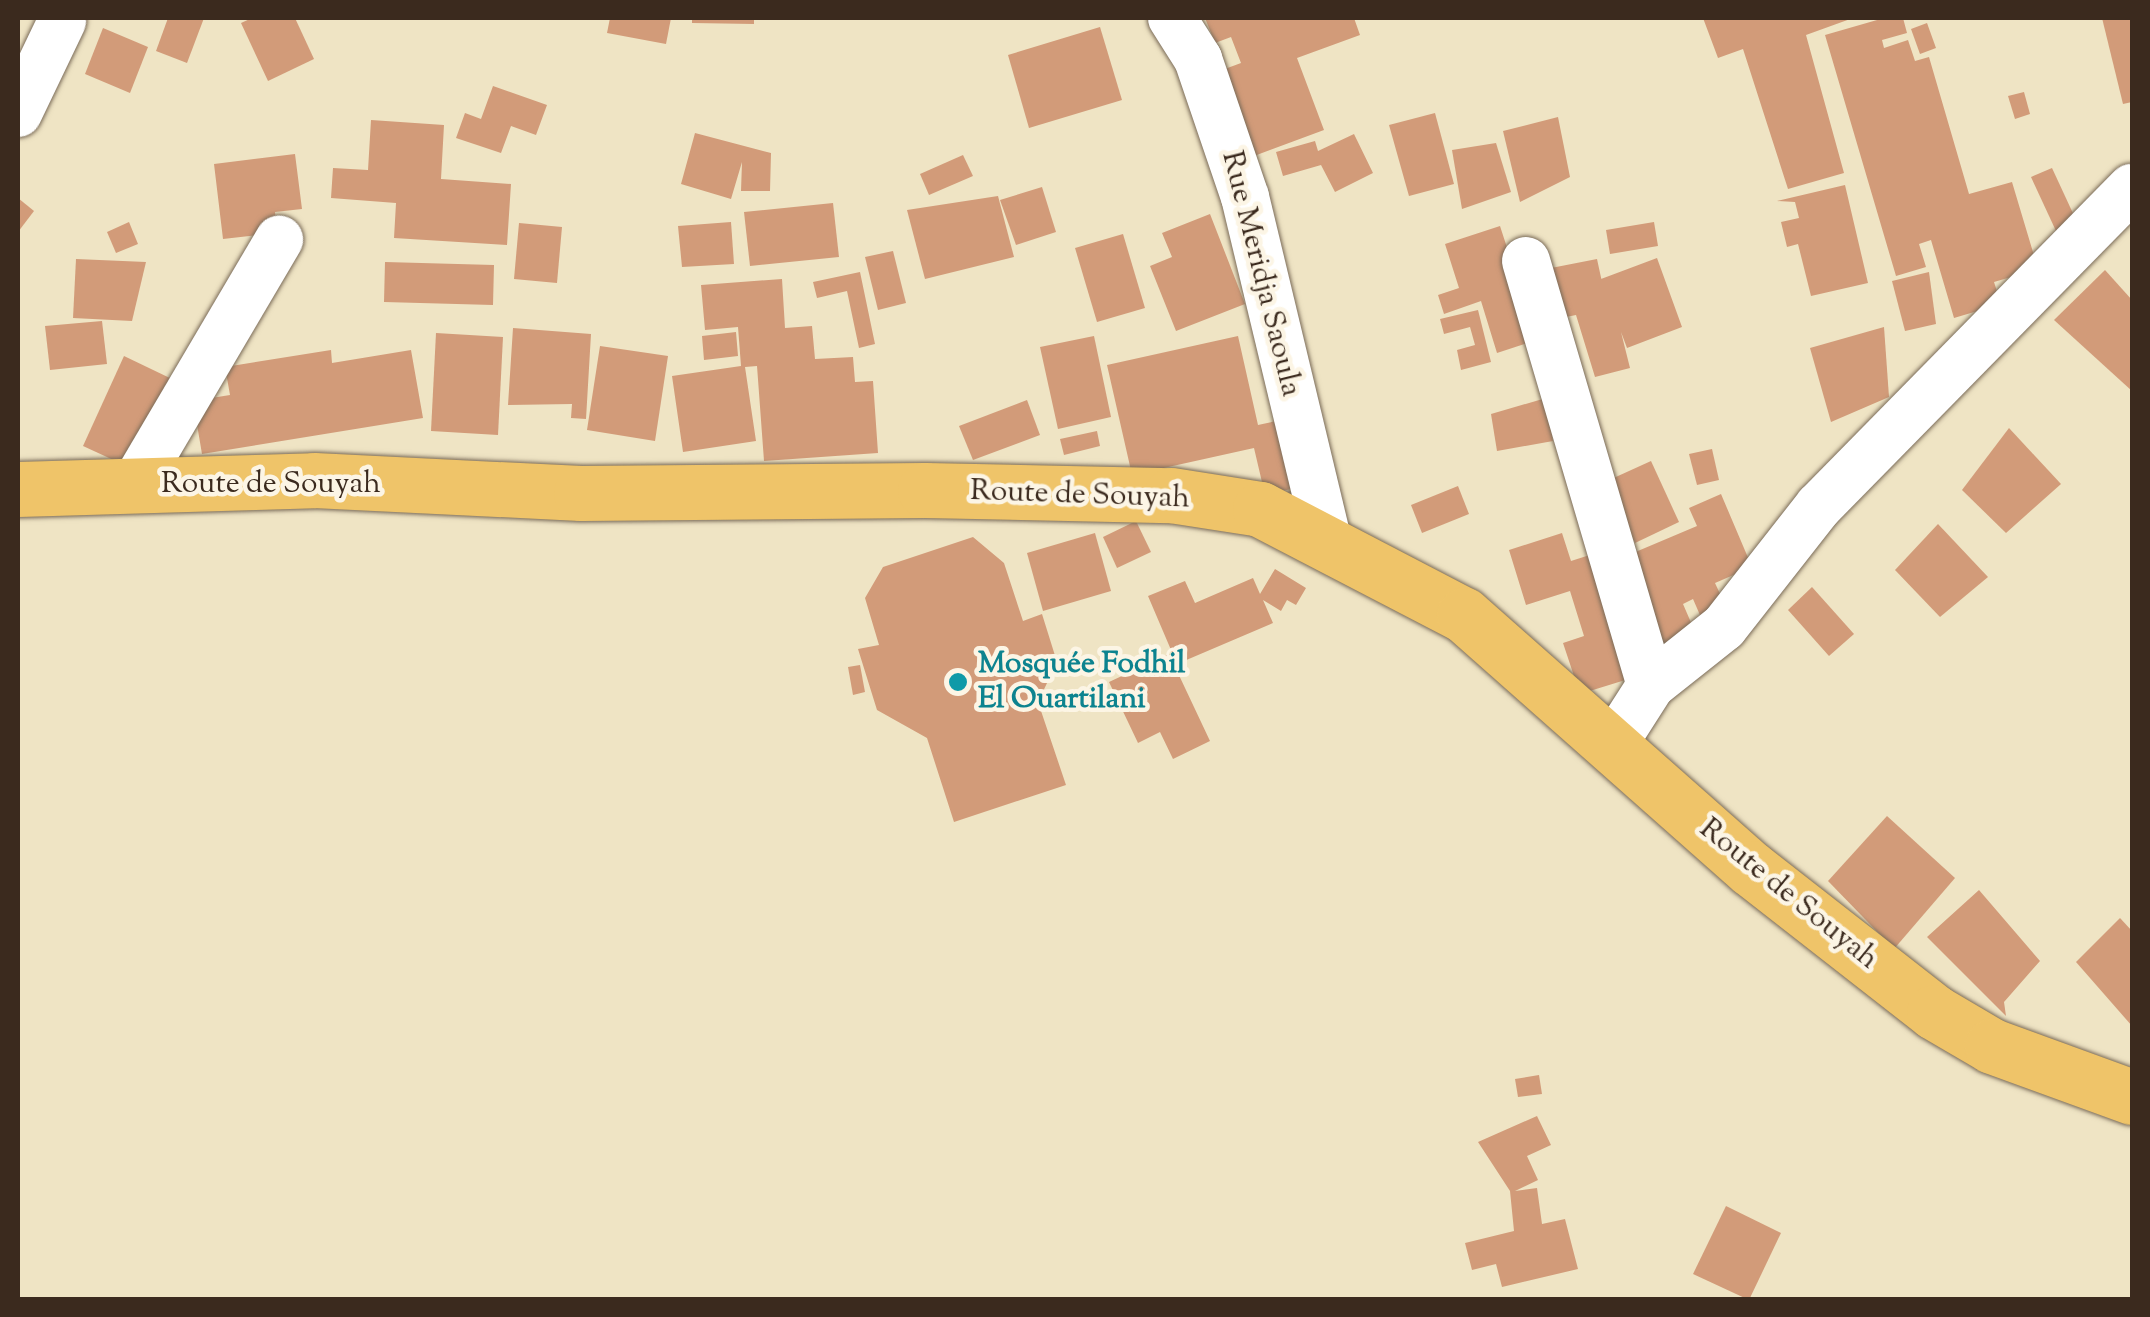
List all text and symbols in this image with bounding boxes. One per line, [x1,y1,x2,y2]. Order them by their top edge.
street label: Rue Meridja Saoula [1212,148,1308,400]
street label: Route de Souyah [161,467,381,503]
street label: Route de Souyah [969,474,1191,518]
place label: Mosquée Fodhil El Ouartilani [978,647,1185,718]
marker: Mosquée Fodhil El Ouartilani [947,671,969,693]
street label: Route de Souyah [1691,812,1885,978]

